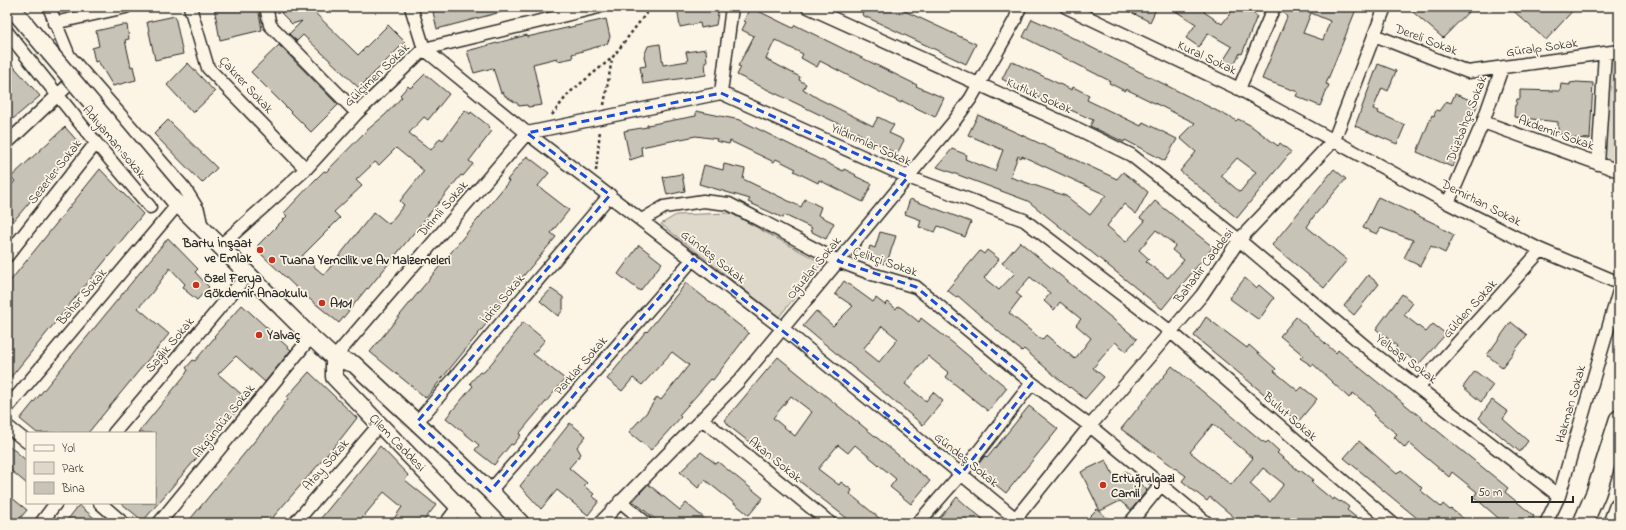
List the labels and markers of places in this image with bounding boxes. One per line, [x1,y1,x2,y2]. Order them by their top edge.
place label: Bartu İnşaat ve Emlak [182,234,253,268]
marker: Bartu İnşaat ve Emlak [255,245,265,255]
place label: Tuana Yemcilik ve Av Malzemeleri [280,251,451,270]
marker: Tuana Yemcilik ve Av Malzemeleri [267,255,277,265]
place label: Özel Ferya Gökdemir Anaokulu [204,269,308,303]
marker: Özel Ferya Gökdemir Anaokulu [191,280,201,290]
place label: A101 [330,294,353,313]
marker: A101 [317,298,327,308]
place label: Yalvaç [266,326,301,345]
marker: Yalvaç [254,330,264,340]
place label: Ertuğrulgazi Camii [1111,469,1175,503]
marker: Ertuğrulgazi Camii [1098,480,1108,490]

